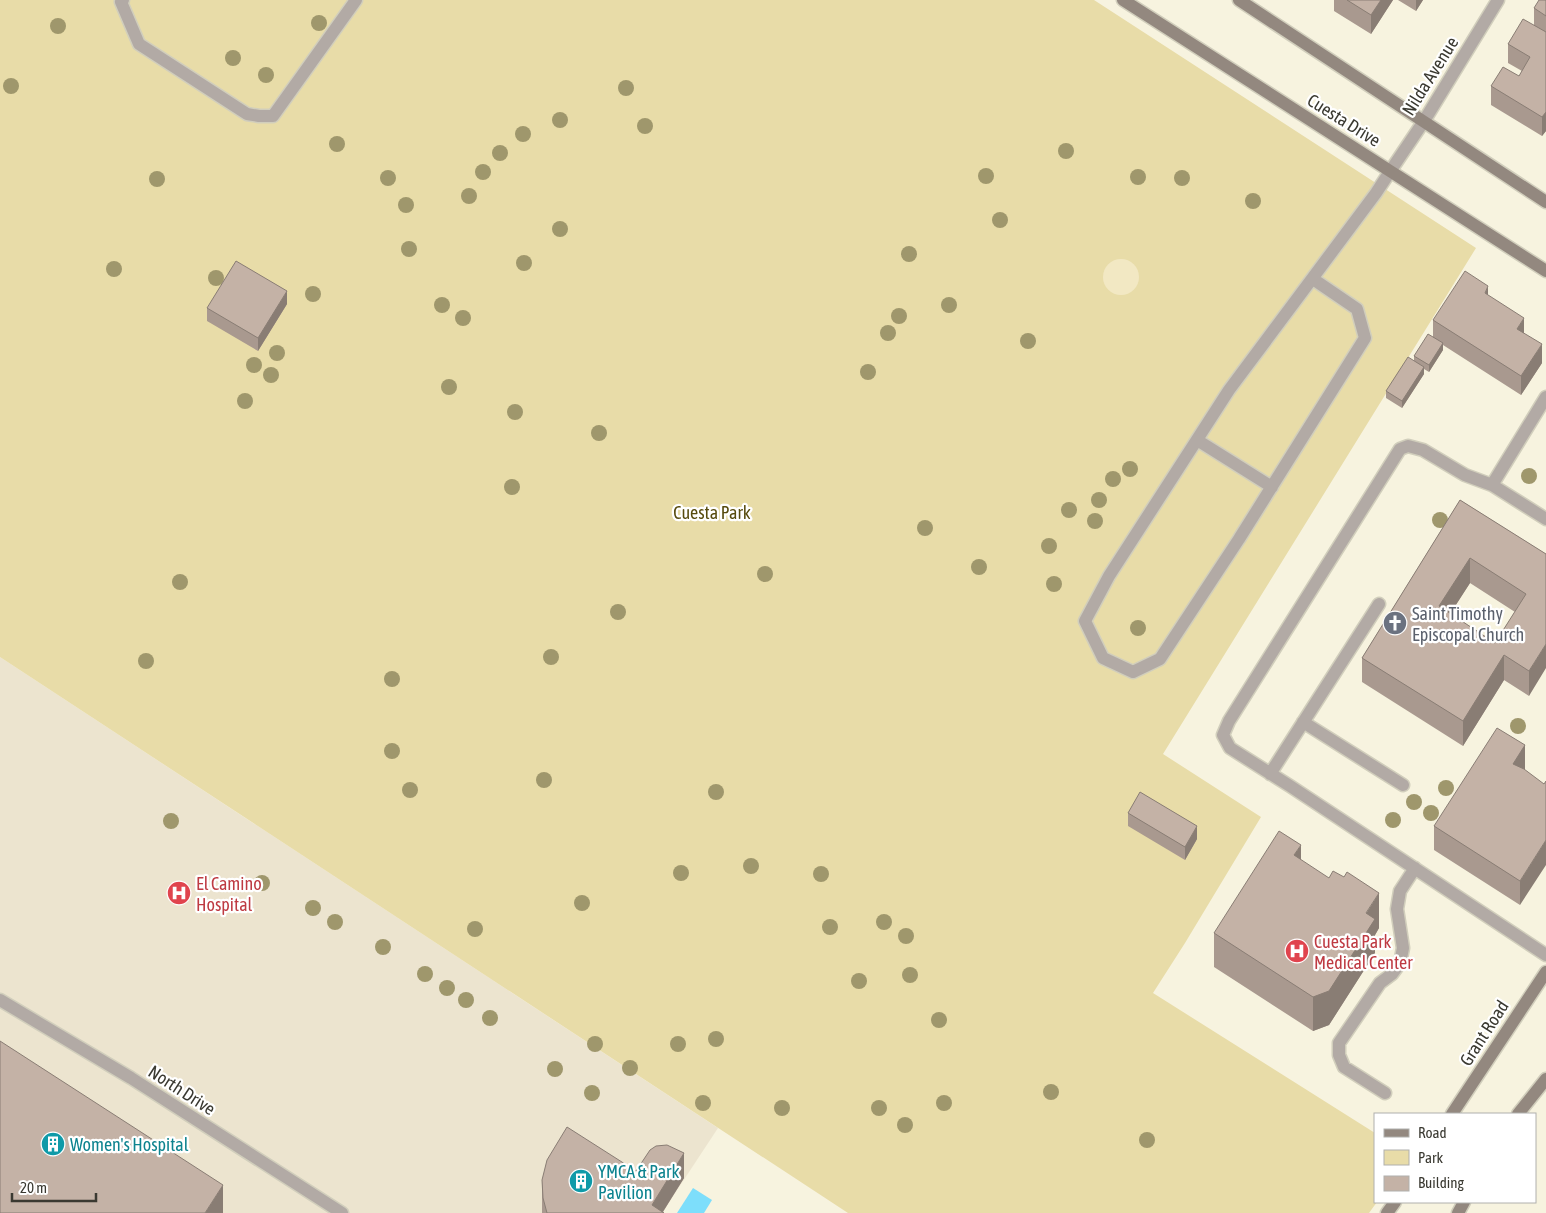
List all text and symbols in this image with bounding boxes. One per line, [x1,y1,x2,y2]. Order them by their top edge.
street label: Nilda Avenue [1398,33,1462,119]
street label: Cuesta Drive [1304,89,1384,151]
park label: Cuesta Park [673,502,751,523]
place label: Saint Timothy Episcopal Church [1412,603,1524,645]
church icon: Saint Timothy Episcopal Church [1382,610,1408,636]
place label: El Camino Hospital [196,873,262,915]
hospital icon: El Camino Hospital [166,880,192,906]
place label: Cuesta Park Medical Center [1314,931,1413,973]
hospital icon: Cuesta Park Medical Center [1284,938,1310,964]
street label: Grant Road [1455,996,1513,1070]
street label: North Drive [145,1061,219,1119]
legend [1374,1113,1536,1203]
text: Road [1418,1124,1447,1141]
building icon: Women's Hospital [40,1131,66,1157]
place label: Women's Hospital [70,1134,189,1155]
text: Park [1418,1149,1443,1166]
place label: YMCA & Park Pavilion [598,1161,679,1203]
building icon: YMCA & Park Pavilion [568,1168,594,1194]
scale bar [12,1170,96,1202]
text: Building [1418,1174,1464,1191]
text: 20 m [20,1179,47,1196]

